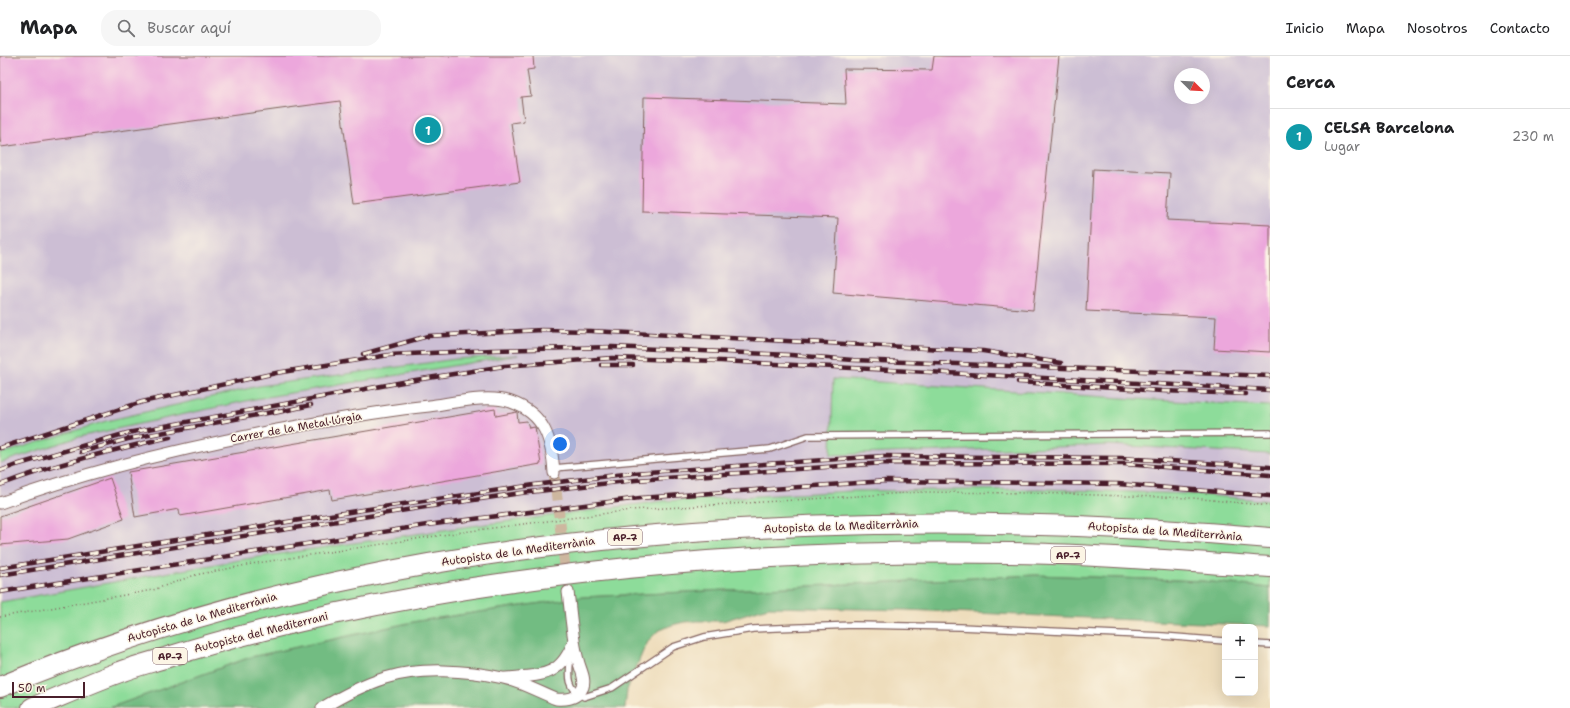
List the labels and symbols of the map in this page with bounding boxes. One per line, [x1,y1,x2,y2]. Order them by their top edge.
north arrow [1174,68,1210,104]
pin: 1 [415,115,441,145]
street label: Carrer de la Metal·lúrgia [229,409,363,446]
your location [550,434,570,454]
street label: Autopista de la Mediterrània [763,516,919,537]
street label: Autopista de la Mediterrània [1087,519,1243,544]
road number: AP-7 [608,529,642,545]
street label: Autopista de la Mediterrània [440,533,596,570]
road number: AP-7 [1051,547,1085,563]
street label: Autopista de la Mediterrània [126,589,279,646]
street label: Autopista del Mediterrani [192,609,330,656]
road number: AP-7 [153,648,187,664]
scale bar [12,680,85,699]

